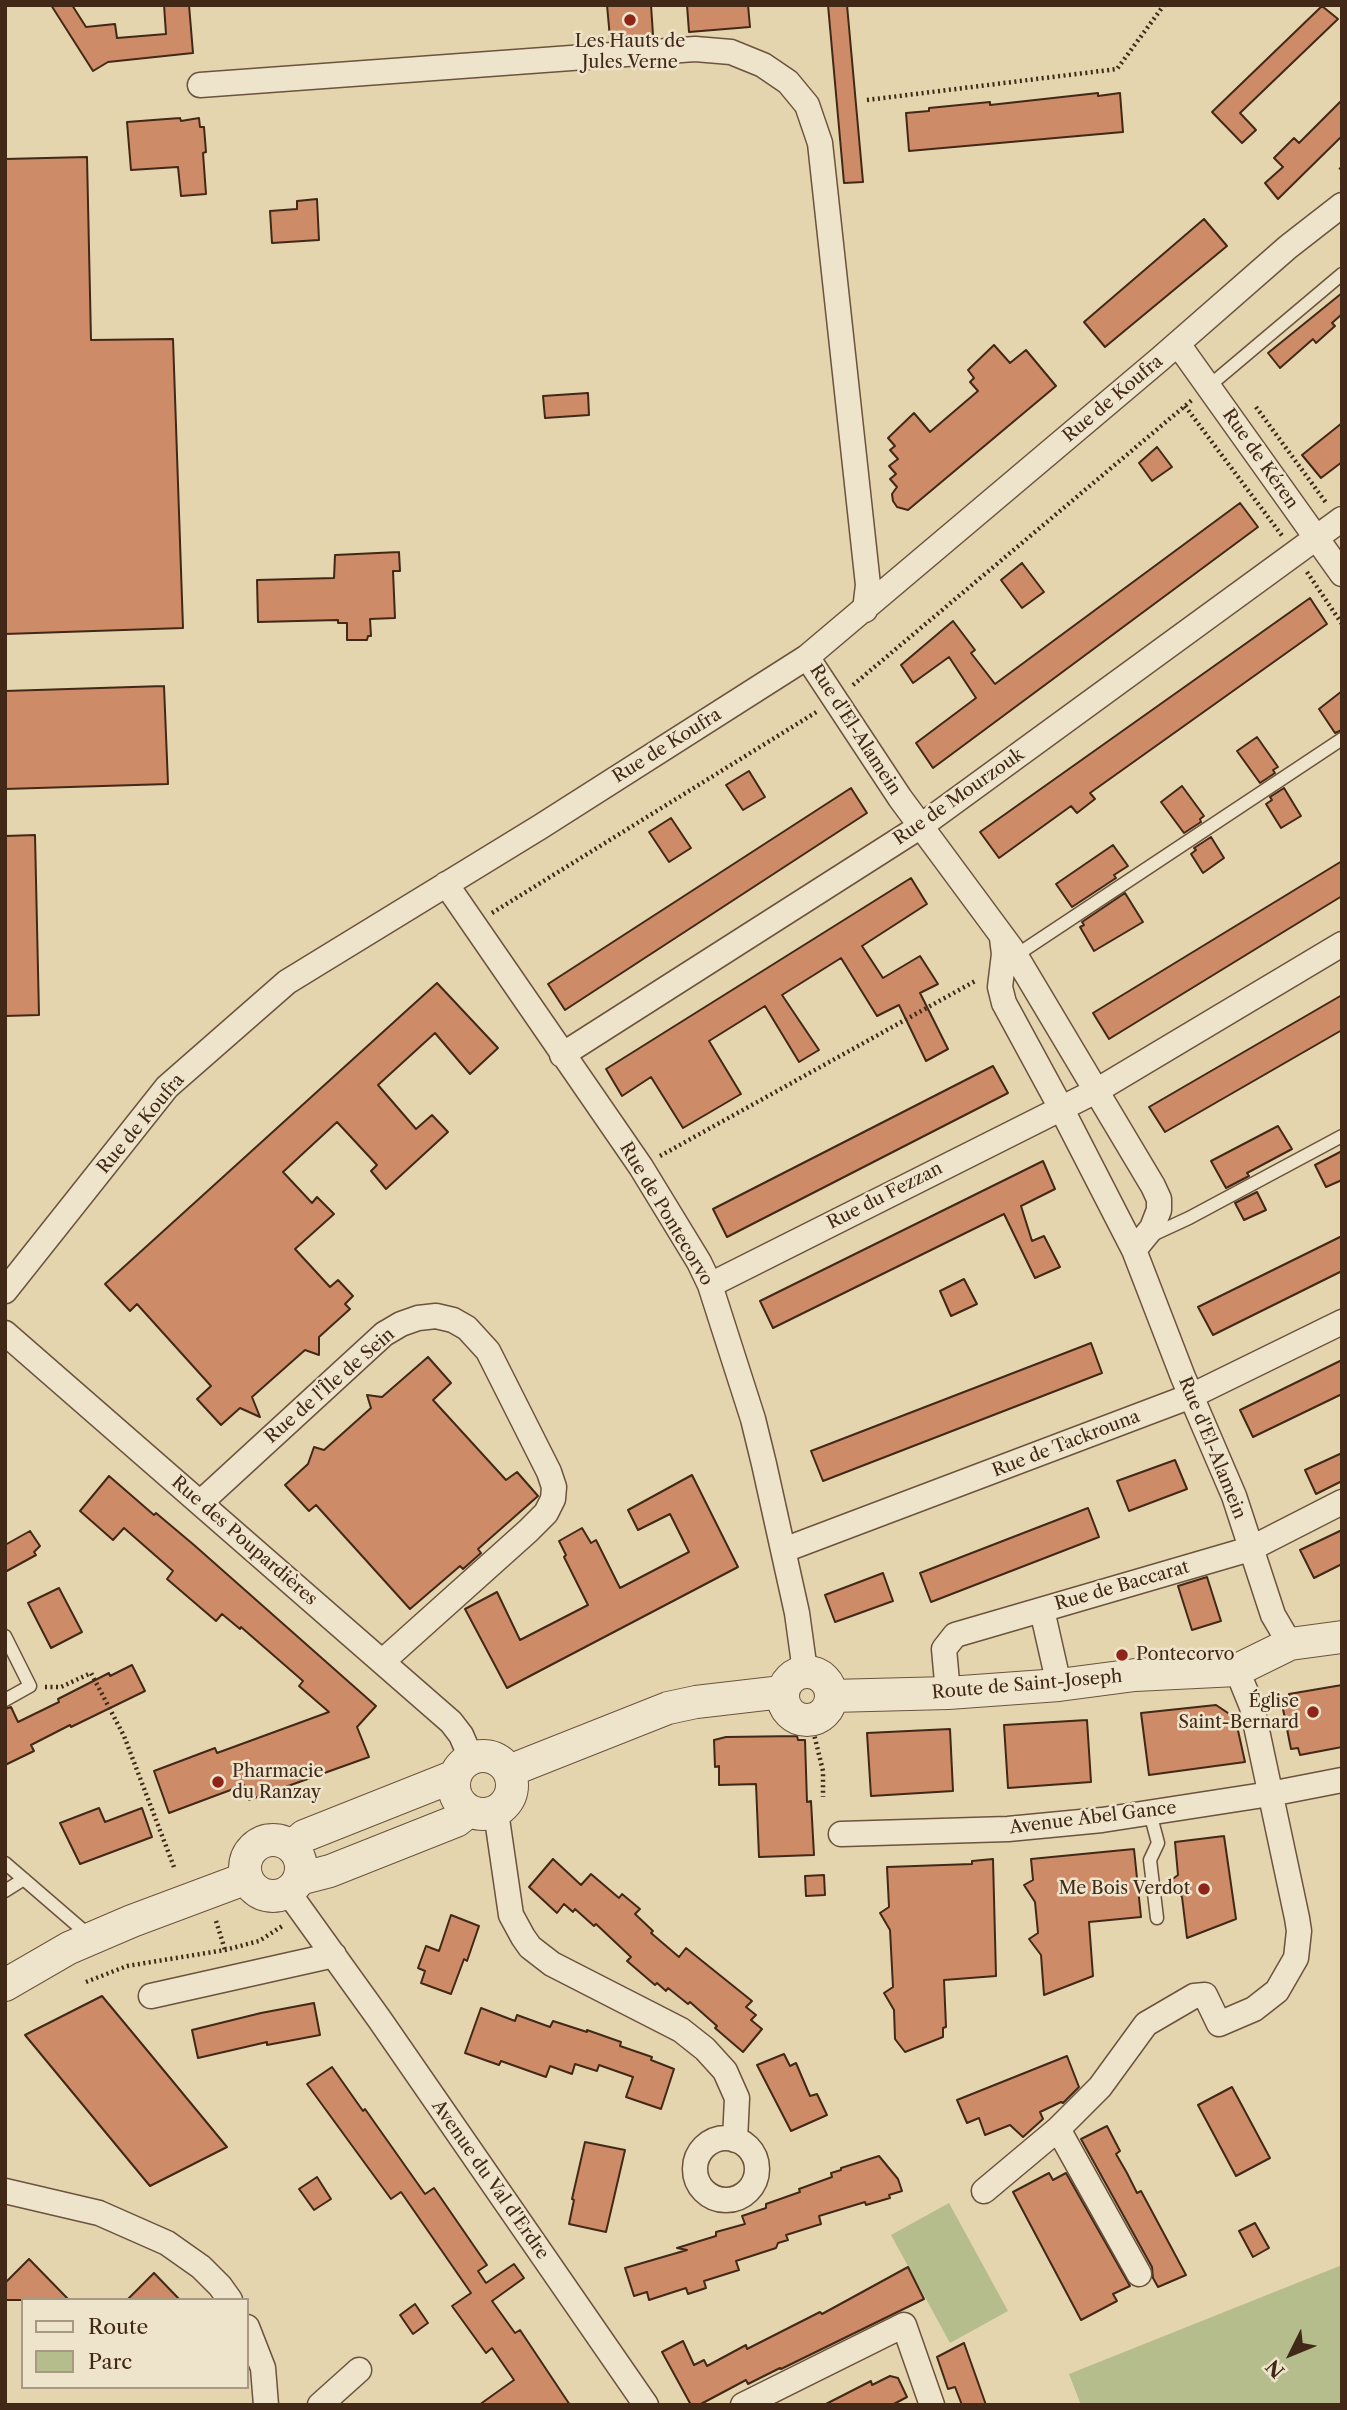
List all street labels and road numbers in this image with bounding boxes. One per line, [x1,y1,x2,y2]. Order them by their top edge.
street label: Rue de Koufra [1059,351,1167,447]
street label: Rue de Kéren [1218,405,1302,513]
street label: Rue d'El-Alamein [805,661,905,799]
street label: Rue de Koufra [609,704,725,788]
street label: Rue de Mourzouk [890,744,1028,850]
street label: Rue de Koufra [93,1070,189,1178]
street label: Rue de Pontecorvo [615,1138,717,1290]
street label: Rue du Fezzan [824,1158,946,1234]
street label: Rue de l'Île de Sein [261,1324,399,1448]
street label: Rue d'El-Alamein [1174,1374,1250,1522]
street label: Rue de Tackrouna [989,1406,1143,1482]
street label: Rue des Poupardières [167,1472,321,1610]
street label: Rue de Baccarat [1052,1556,1192,1616]
street label: Route de Saint-Joseph [931,1666,1123,1704]
street label: Avenue Abel Gance [1008,1797,1178,1839]
street label: Avenue du Val d'Erdre [427,2096,553,2264]

